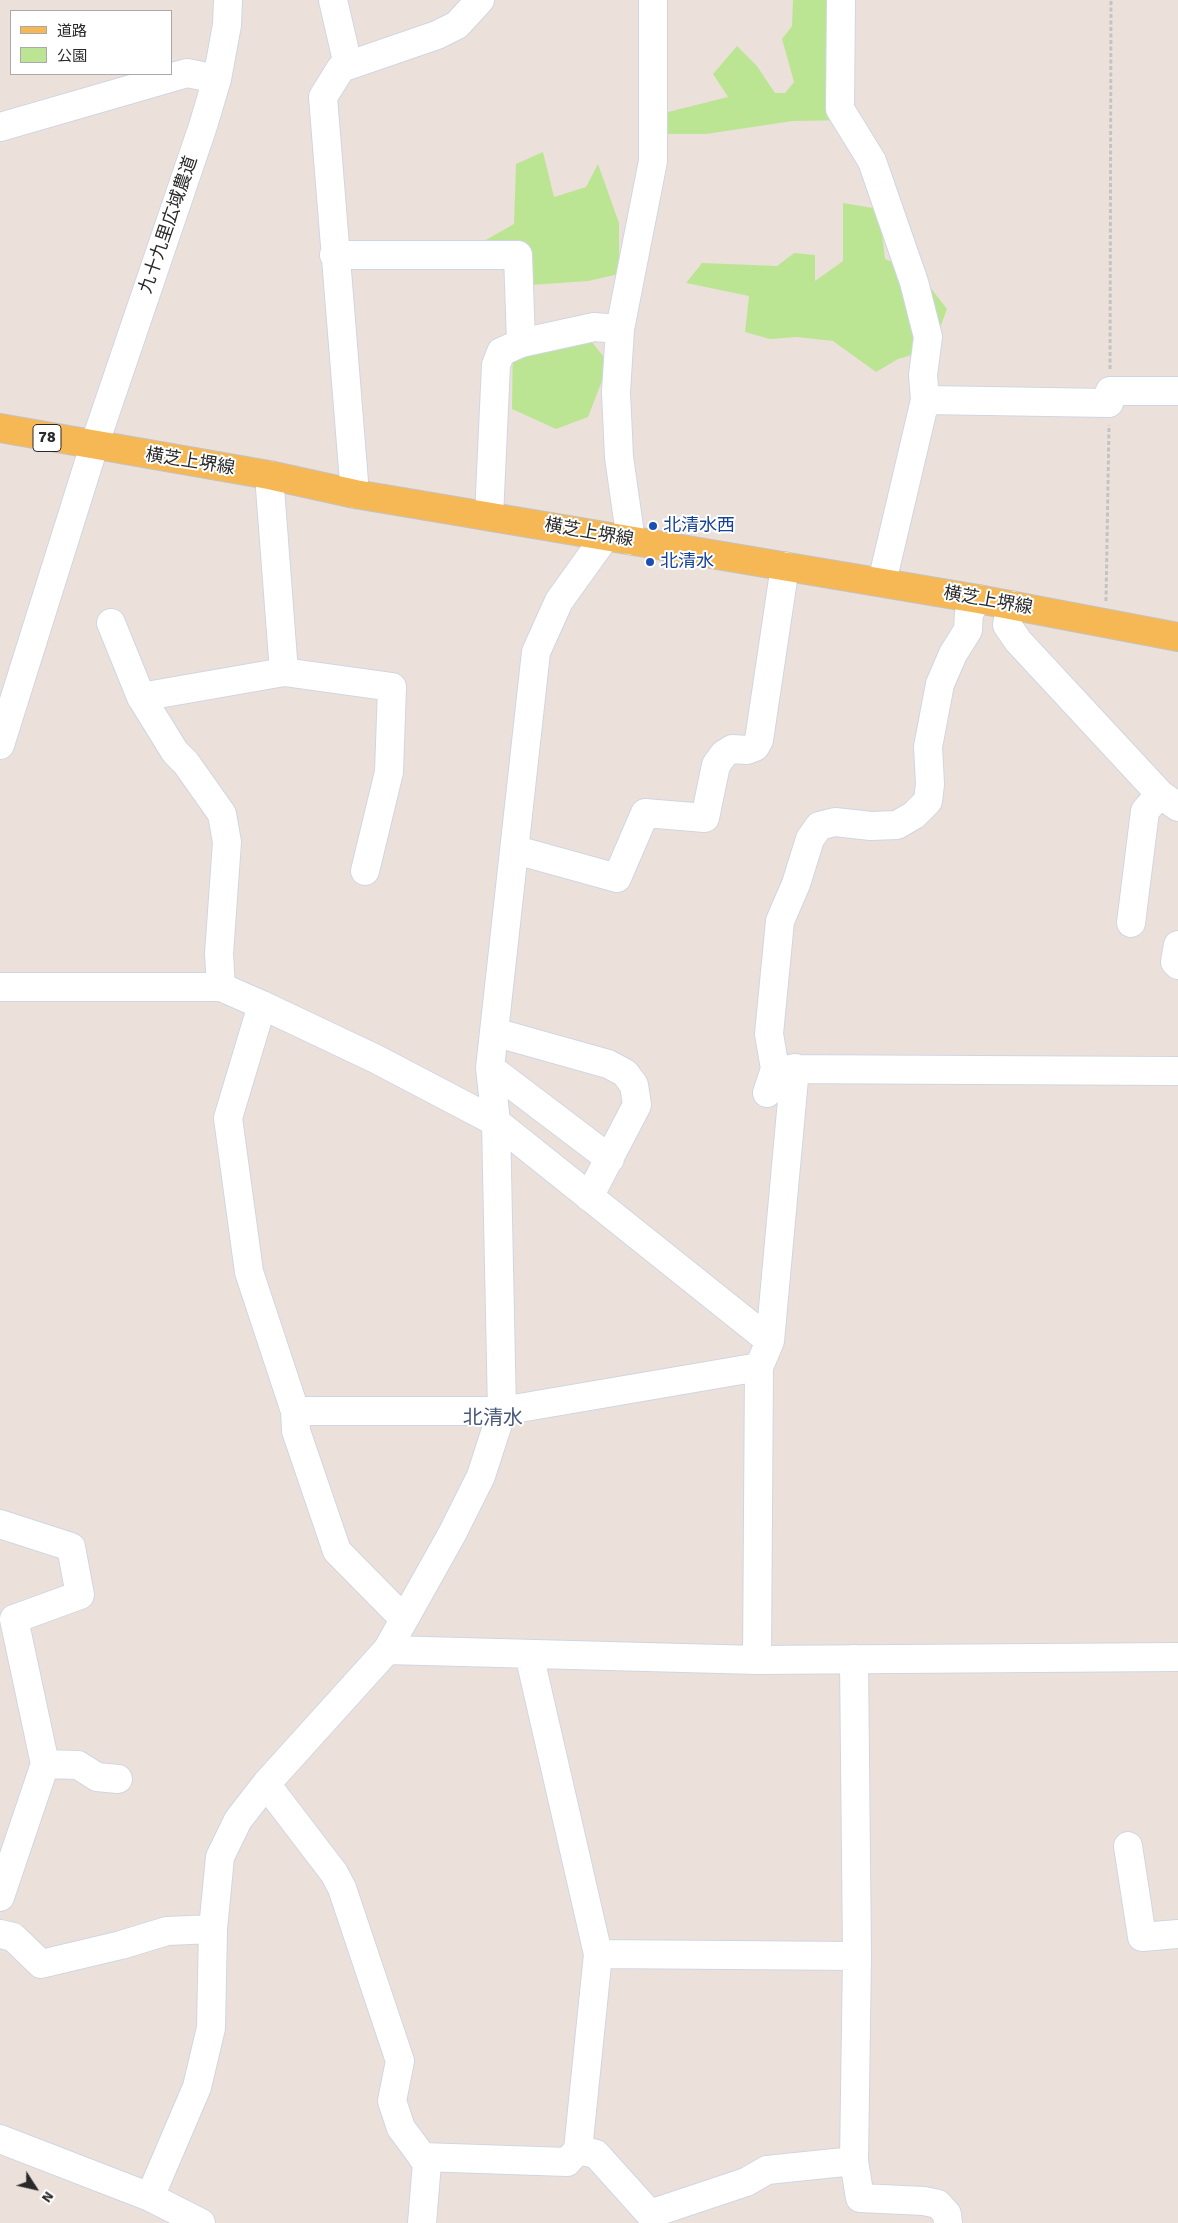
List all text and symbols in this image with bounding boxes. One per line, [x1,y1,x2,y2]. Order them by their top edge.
legend [10,10,172,75]
text: 道路 [57,22,87,40]
text: 公園 [57,47,87,65]
street label: 九十九里広域農道 [135,153,203,297]
road number: 78 [33,424,61,452]
street label: 横芝上堺線 [144,444,236,480]
street label: 横芝上堺線 [543,515,635,551]
place label: 北清水西 [663,515,735,537]
marker: 北清水西 [647,520,659,532]
place label: 北清水 [660,551,714,573]
marker: 北清水 [644,556,656,568]
street label: 横芝上堺線 [942,583,1034,619]
district label: 北清水 [463,1407,523,1431]
north arrow [10,2163,60,2213]
text: N [38,2188,57,2206]

